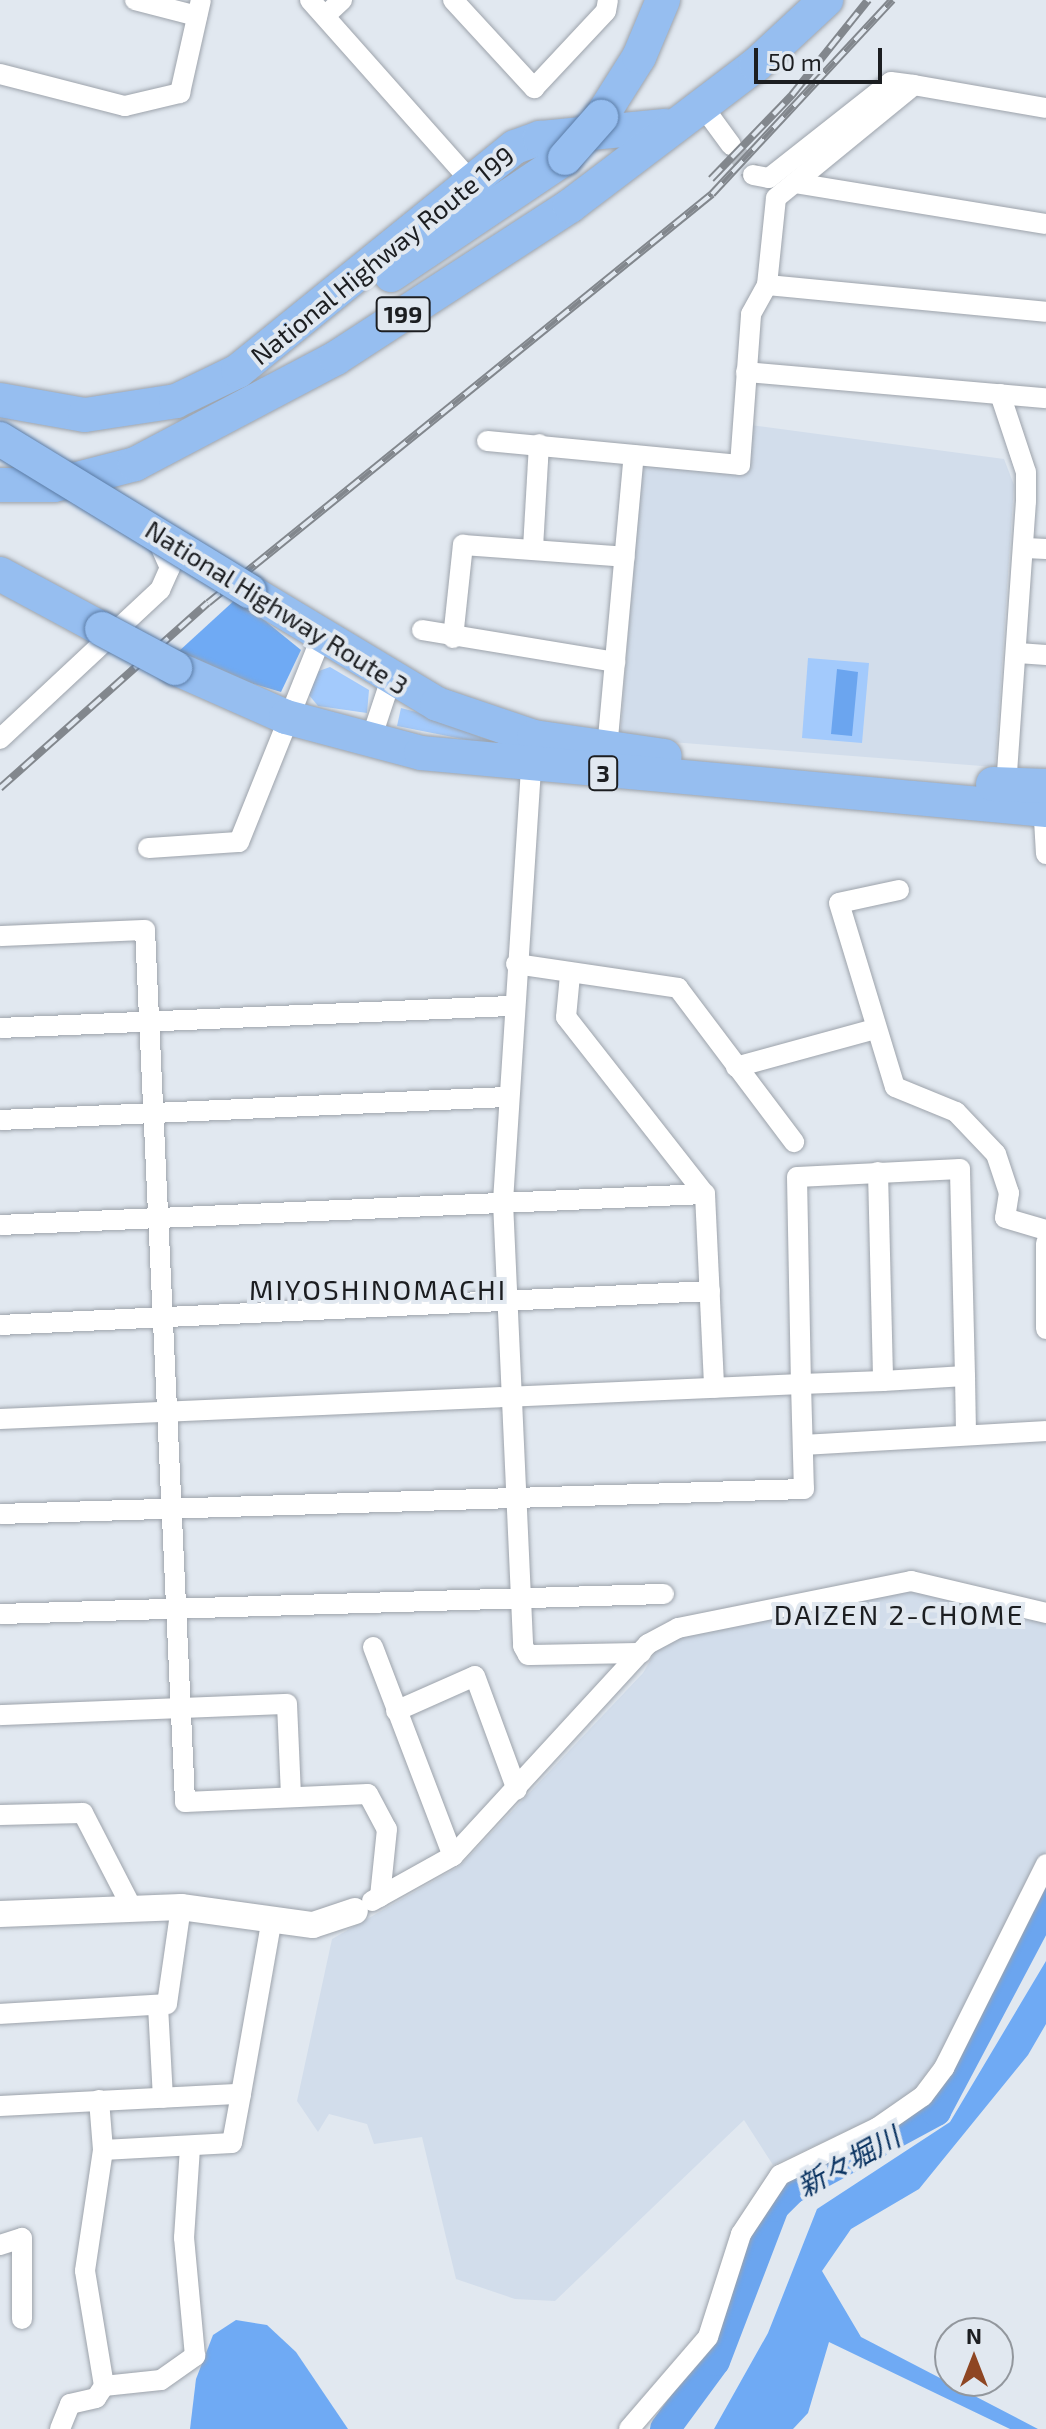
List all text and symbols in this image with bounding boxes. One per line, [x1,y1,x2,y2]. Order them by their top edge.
scale bar [758,32,886,82]
text: 50 m [768,47,822,76]
street label: National Highway Route 199 [244,139,520,371]
road number: 199 [375,294,431,334]
street label: National Highway Route 3 [139,513,415,701]
road number: 3 [587,753,619,793]
district label: MIYOSHINOMACHI [249,1272,507,1306]
district label: DAIZEN 2-CHOME [774,1597,1024,1631]
water label: 新々堀川 [791,2119,905,2203]
north arrow [934,2317,1014,2397]
text: N [966,2322,982,2348]

